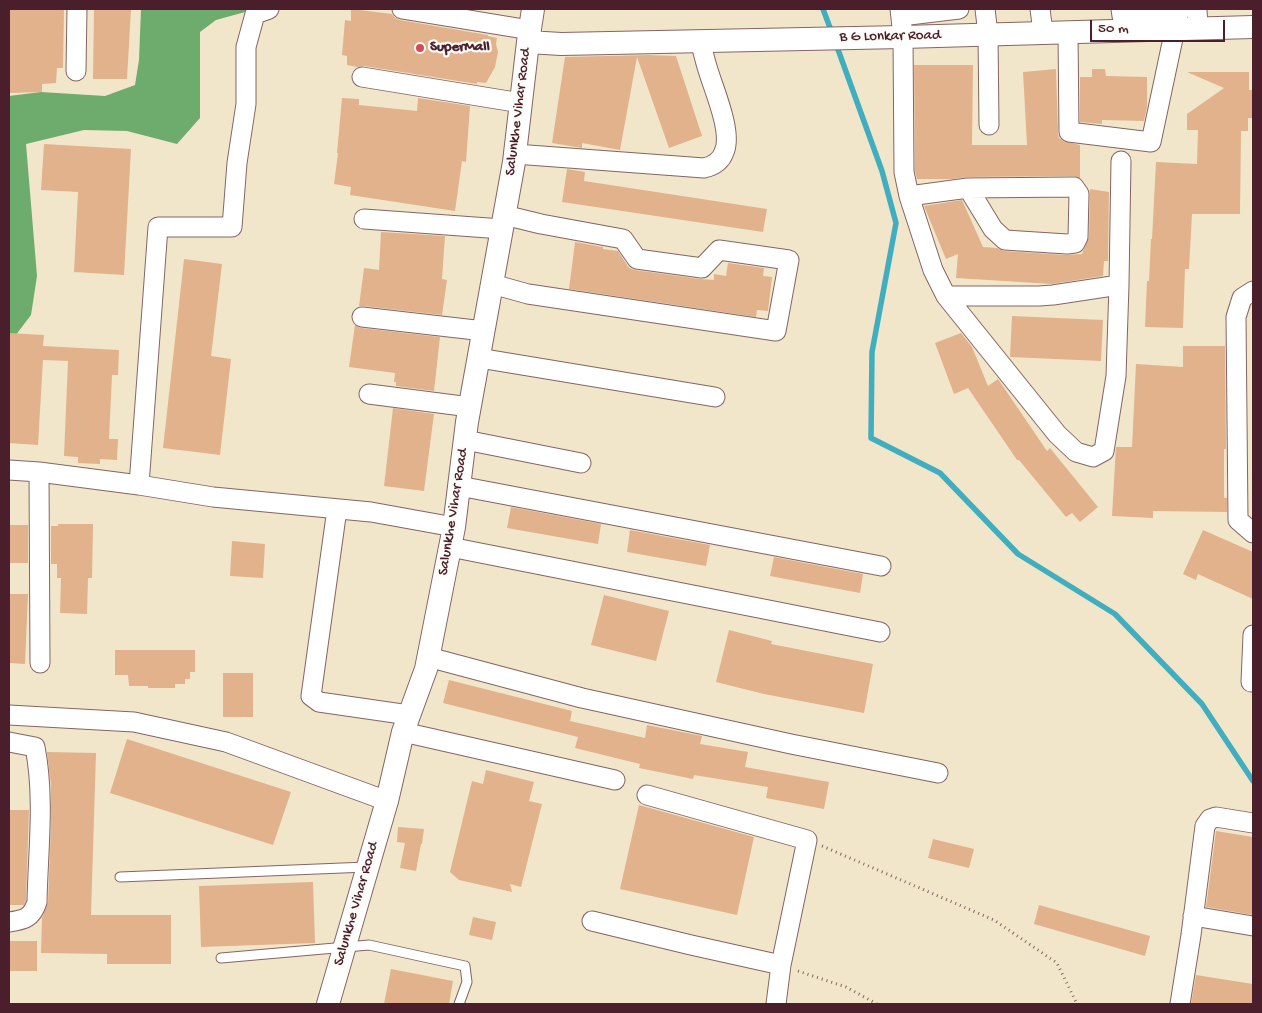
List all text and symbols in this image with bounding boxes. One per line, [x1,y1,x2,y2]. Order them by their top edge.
scale bar [1092,10,1227,42]
text: 50 m [1098,20,1129,38]
street label: B G Lonkar Road [839,27,941,47]
place label: SuperMall [430,39,490,57]
marker: SuperMall [414,42,426,54]
street label: Salunkhe Vihar Road [502,47,536,177]
street label: Salunkhe Vihar Road [435,447,473,577]
street label: Salunkhe Vihar Road [331,840,383,968]

